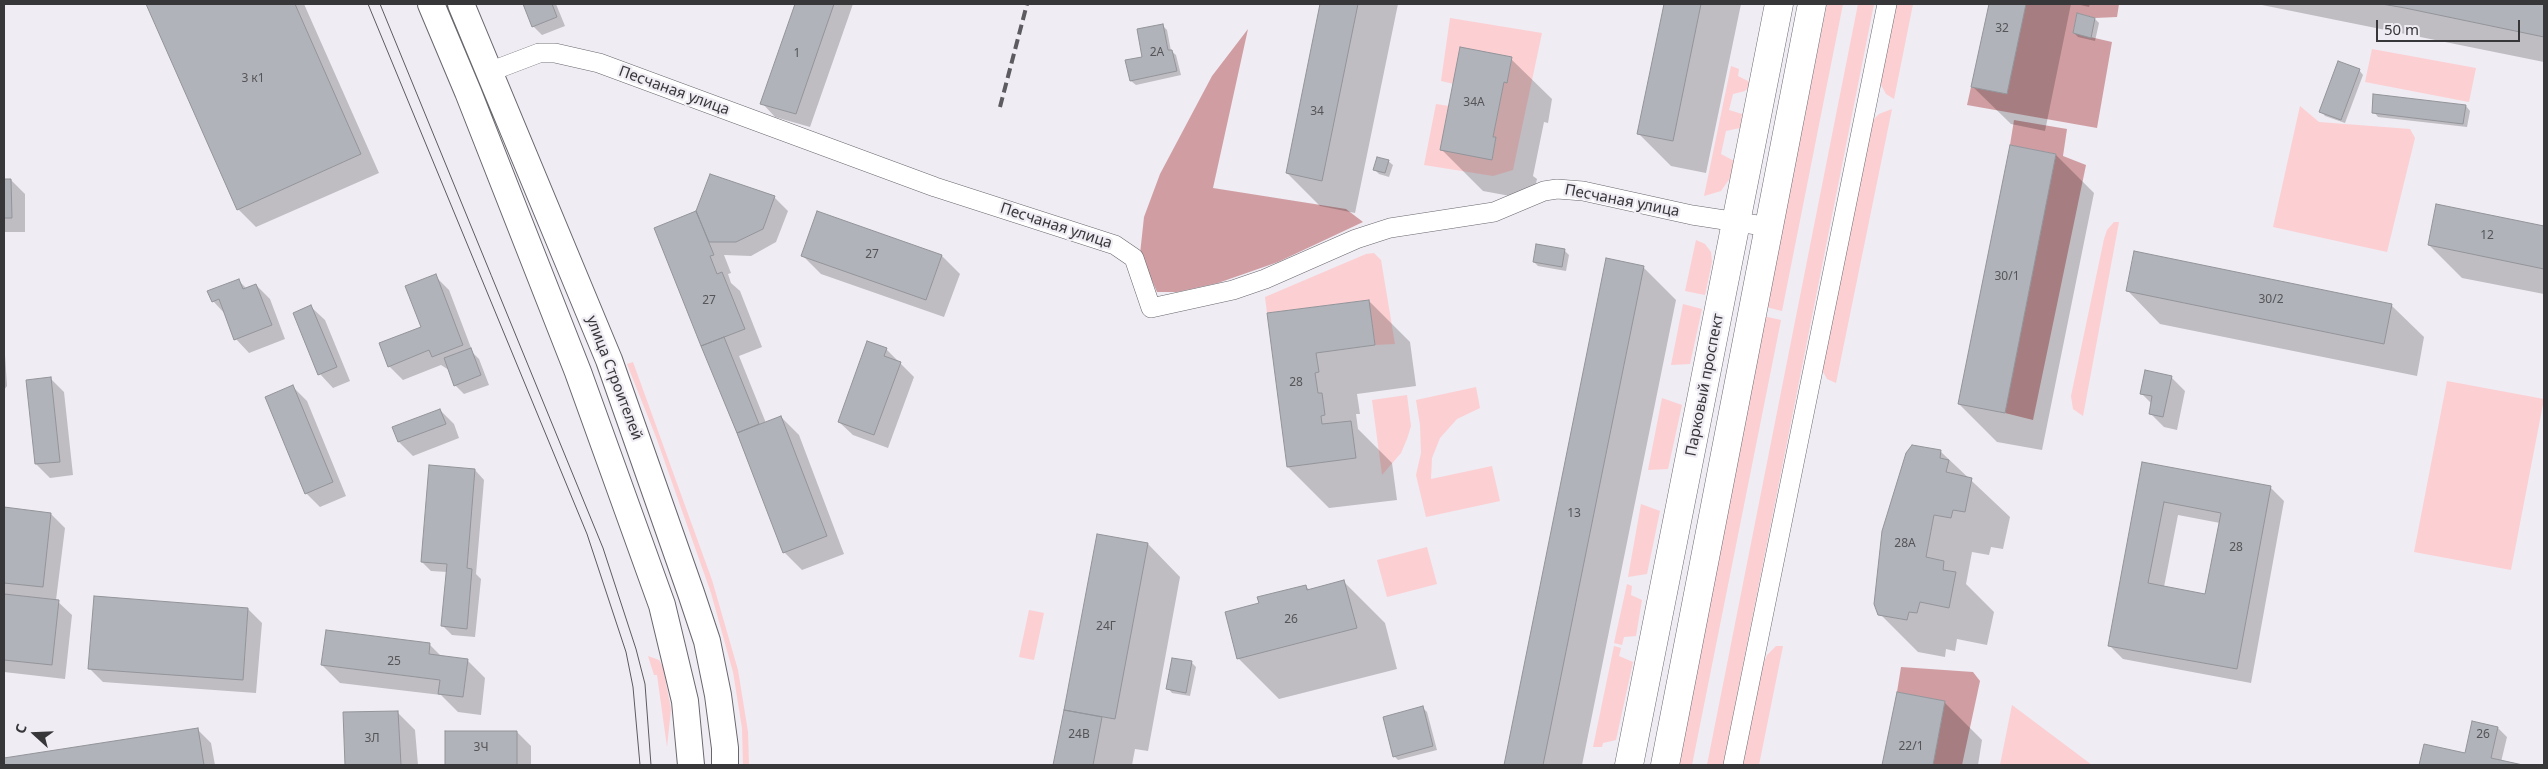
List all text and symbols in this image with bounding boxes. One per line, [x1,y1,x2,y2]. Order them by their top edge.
scale bar [2378,10,2522,42]
text: 50 m [2384,19,2419,39]
house number: 32 [1995,22,2009,36]
house number: 2А [1150,46,1164,60]
house number: 1 [794,47,800,61]
street label: Песчаная улица [616,63,732,119]
house number: 3 к1 [241,72,265,86]
house number: 34А [1463,96,1485,110]
house number: 34 [1310,105,1324,119]
street label: Песчаная улица [1563,181,1681,221]
street label: Песчаная улица [998,199,1114,253]
house number: 12 [2480,229,2494,243]
house number: 27 [865,248,879,262]
house number: 30/1 [1994,270,2020,284]
house number: 30/2 [2258,293,2284,307]
house number: 27 [702,294,716,308]
street label: Парковый проспект [1682,312,1728,458]
street label: улица Строителей [582,313,646,443]
house number: 28 [1289,376,1303,390]
house number: 13 [1567,507,1581,521]
house number: 28А [1894,537,1916,551]
house number: 28 [2229,541,2243,555]
house number: 26 [1284,613,1298,627]
house number: 24Г [1096,620,1116,634]
house number: 25 [387,655,401,669]
north arrow [10,709,60,759]
text: С [10,721,31,736]
house number: 24В [1068,728,1090,742]
house number: 26 [2476,728,2490,742]
house number: 3Л [364,732,380,746]
house number: 22/1 [1898,740,1924,754]
house number: 3Ч [474,741,488,755]

